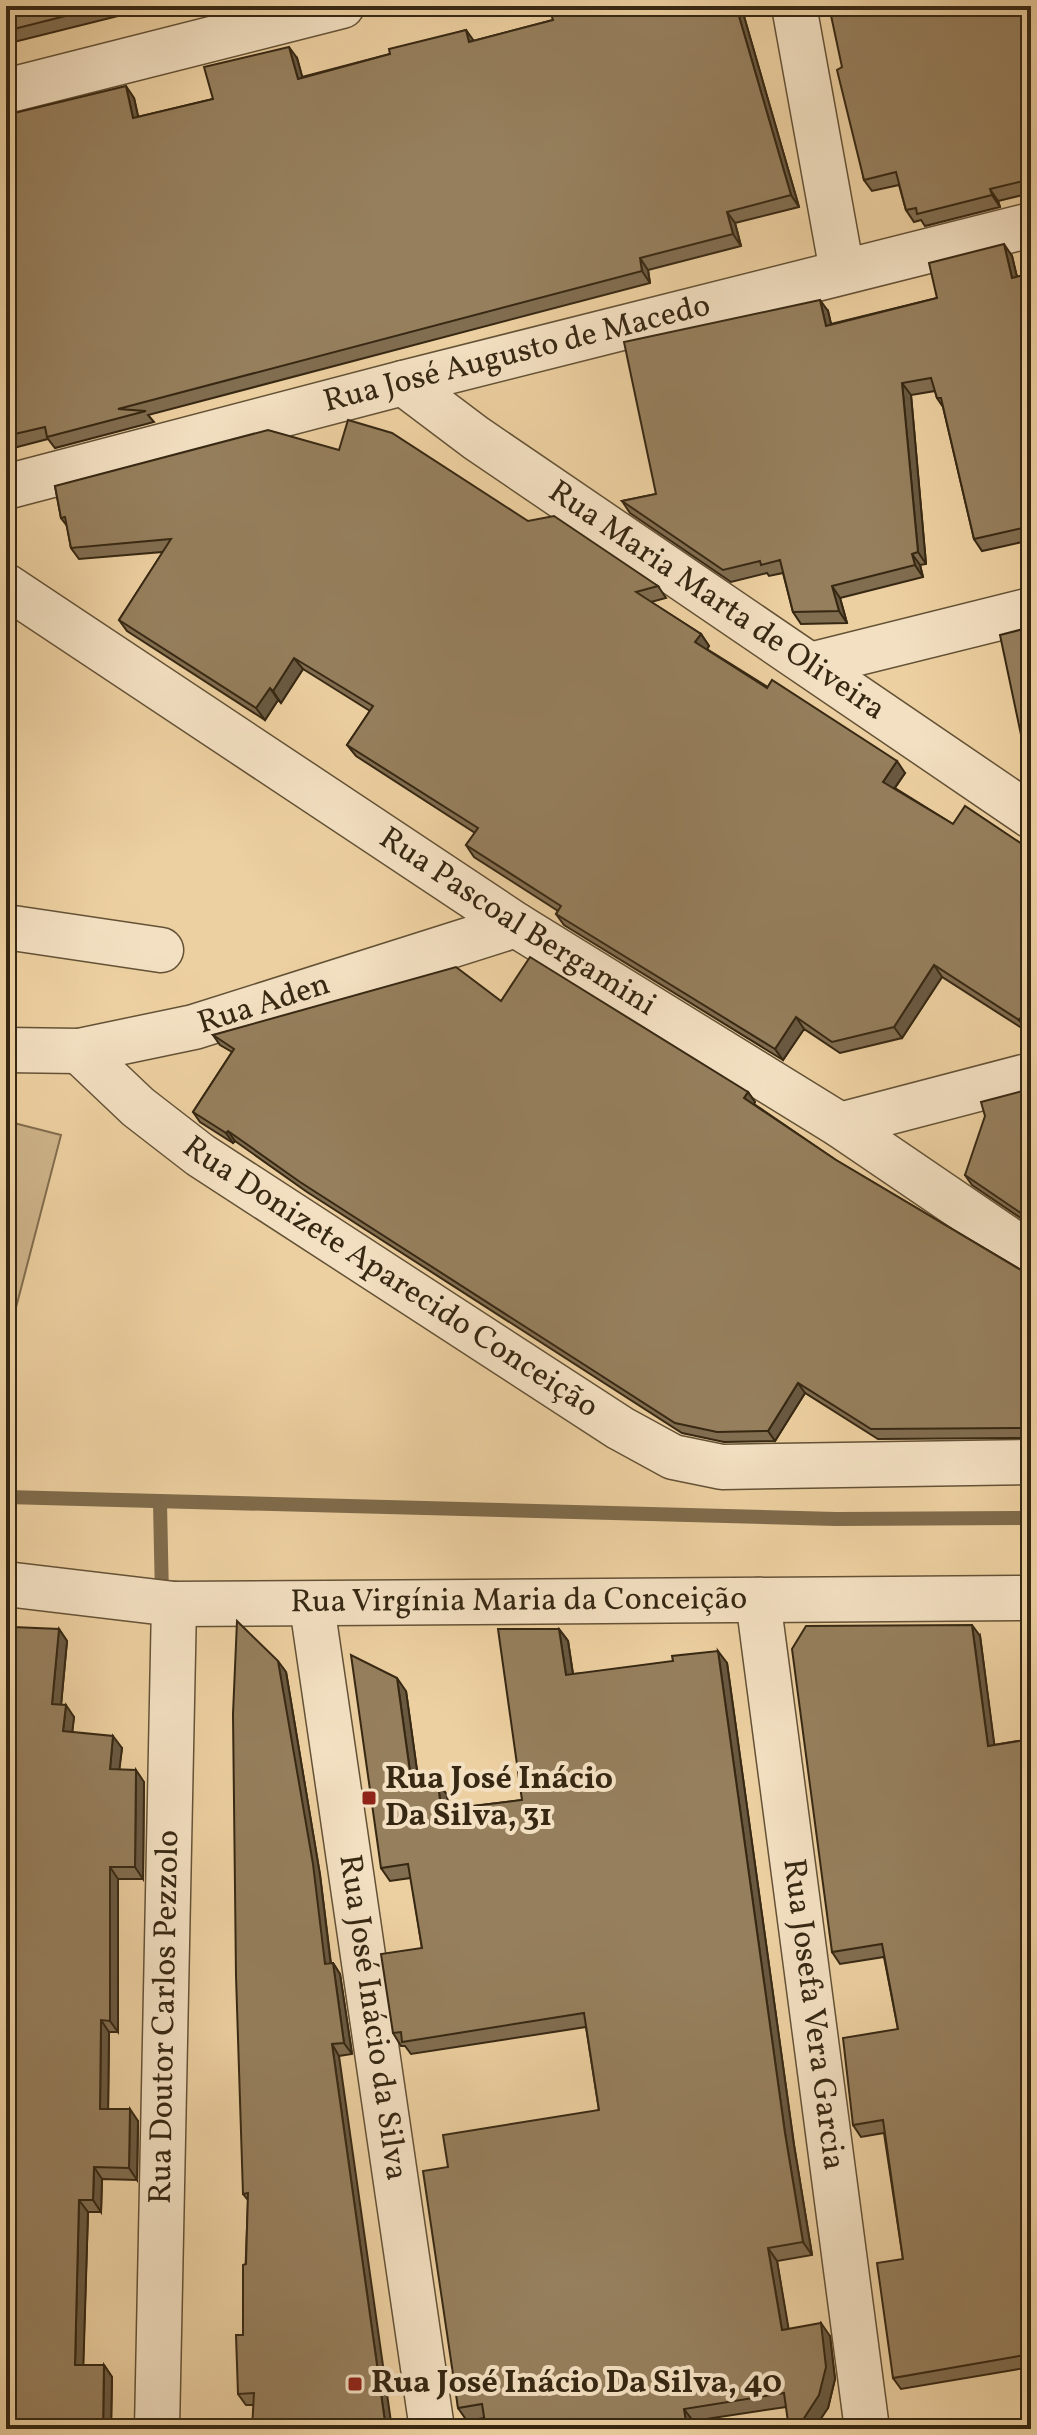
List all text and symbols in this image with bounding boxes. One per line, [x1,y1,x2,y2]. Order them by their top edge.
street label: Rua José Augusto de Macedo [319,284,715,425]
street label: Rua Maria Marta de Oliveira [539,471,894,732]
street label: Rua Pascoal Bergamini [370,818,664,1028]
street label: Rua Aden [192,963,336,1046]
street label: Rua Donizete Aparecido Conceição [172,1127,606,1430]
street label: Rua Virgínia Maria da Conceição [290,1578,747,1625]
place label: Rua José Inácio Da Silva, 31 [385,1758,613,1839]
marker: Rua José Inácio Da Silva, 31 [360,1789,378,1807]
street label: Rua Doutor Carlos Pezzolo [140,1830,191,2205]
street label: Rua José Inácio da Silva [327,1852,418,2184]
street label: Rua Josefa Vera Garcia [770,1856,855,2173]
place label: Rua José Inácio Da Silva, 40 [371,2362,782,2406]
marker: Rua José Inácio Da Silva, 40 [346,2375,364,2393]

